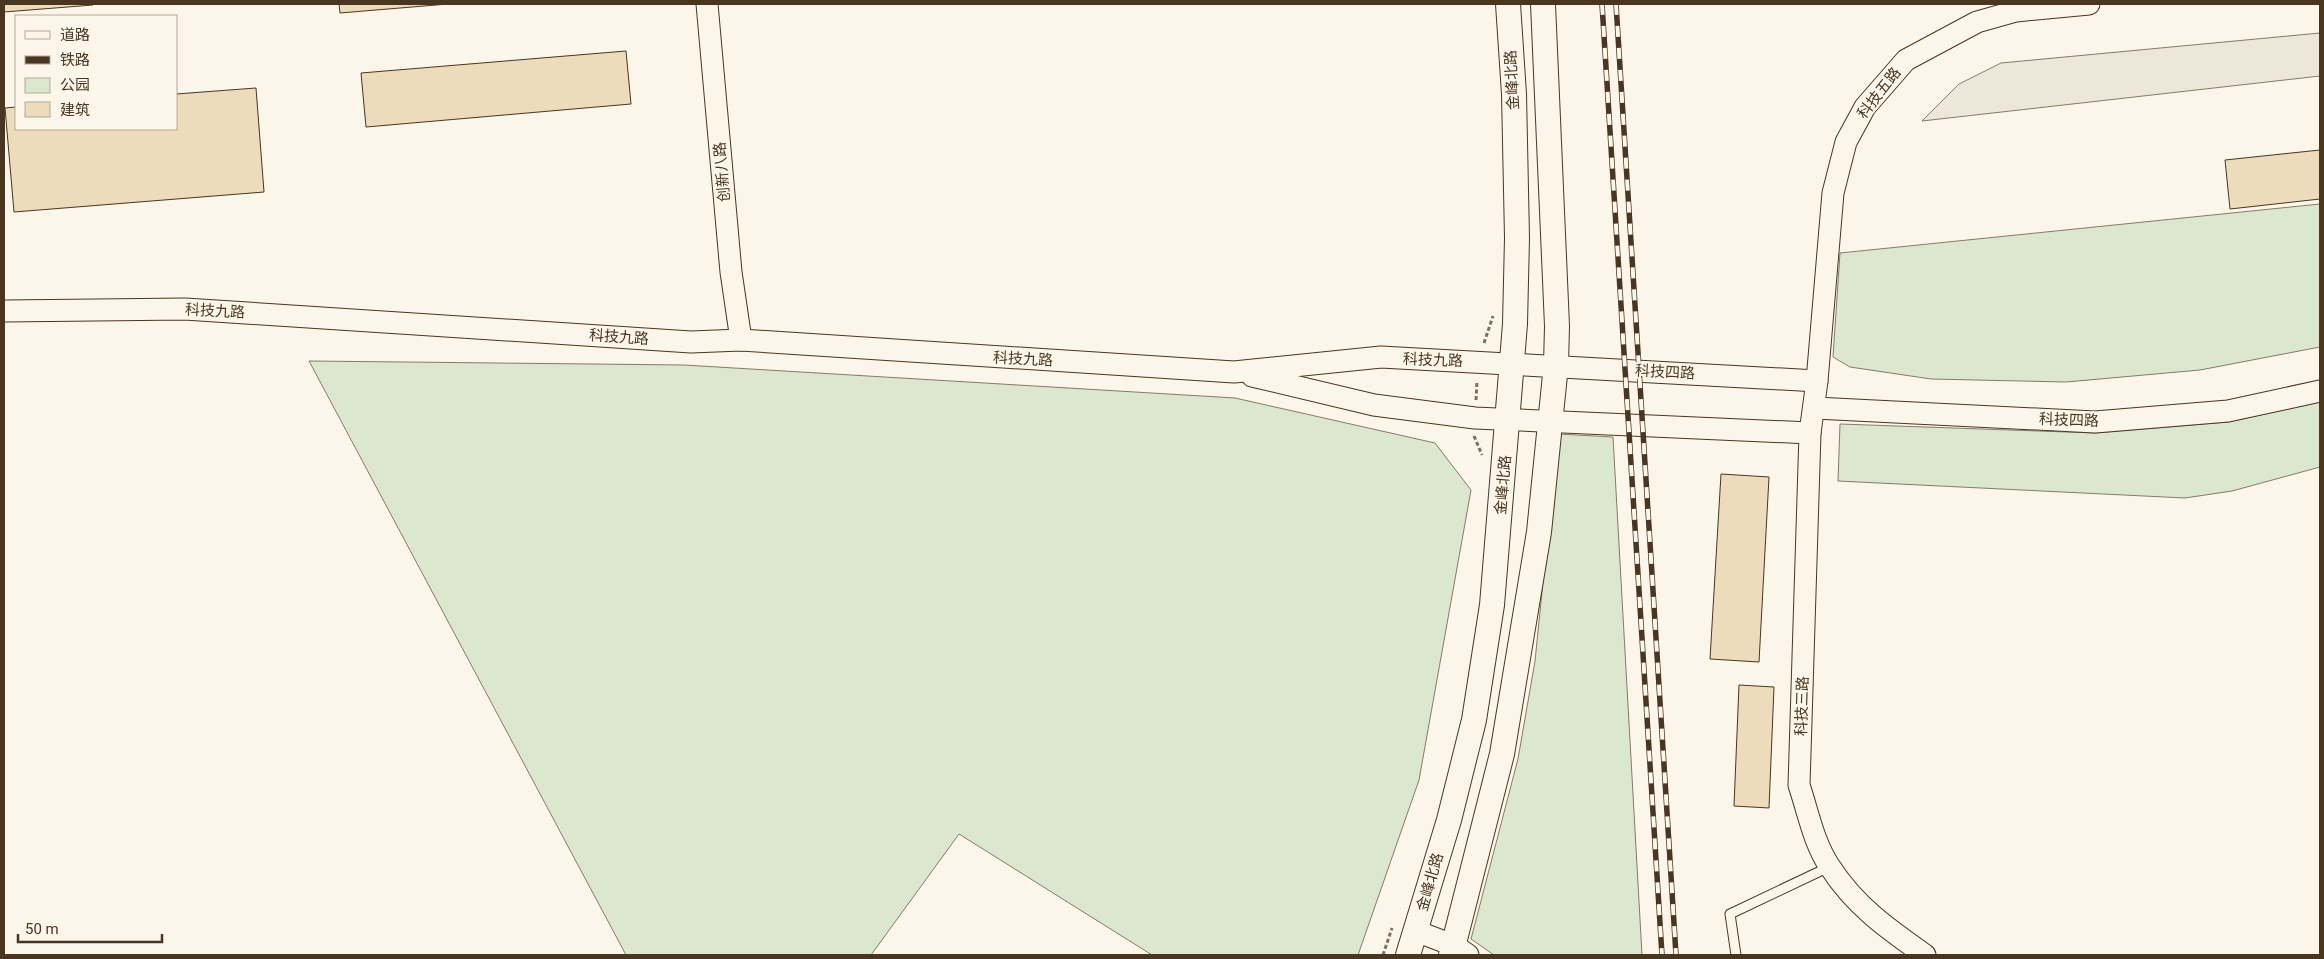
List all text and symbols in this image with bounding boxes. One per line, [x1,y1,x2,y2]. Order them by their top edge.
legend [15,15,178,130]
text: 道路 [60,26,90,44]
street label: 金峰北路 [1501,50,1523,110]
text: 铁路 [60,51,90,69]
street label: 科技五路 [1853,64,1905,122]
text: 公园 [60,76,90,94]
text: 建筑 [60,101,90,119]
street label: 创新八路 [710,141,734,203]
street label: 科技九路 [185,300,245,322]
street label: 科技九路 [588,326,650,348]
street label: 科技九路 [993,348,1053,370]
street label: 科技九路 [1403,350,1463,370]
street label: 科技四路 [1635,361,1695,383]
street label: 科技四路 [2039,410,2099,430]
street label: 金峰北路 [1491,454,1515,516]
street label: 科技三路 [1792,676,1812,736]
street label: 金峰北路 [1413,851,1447,913]
scale bar [18,912,161,944]
text: 50 m [25,920,59,938]

